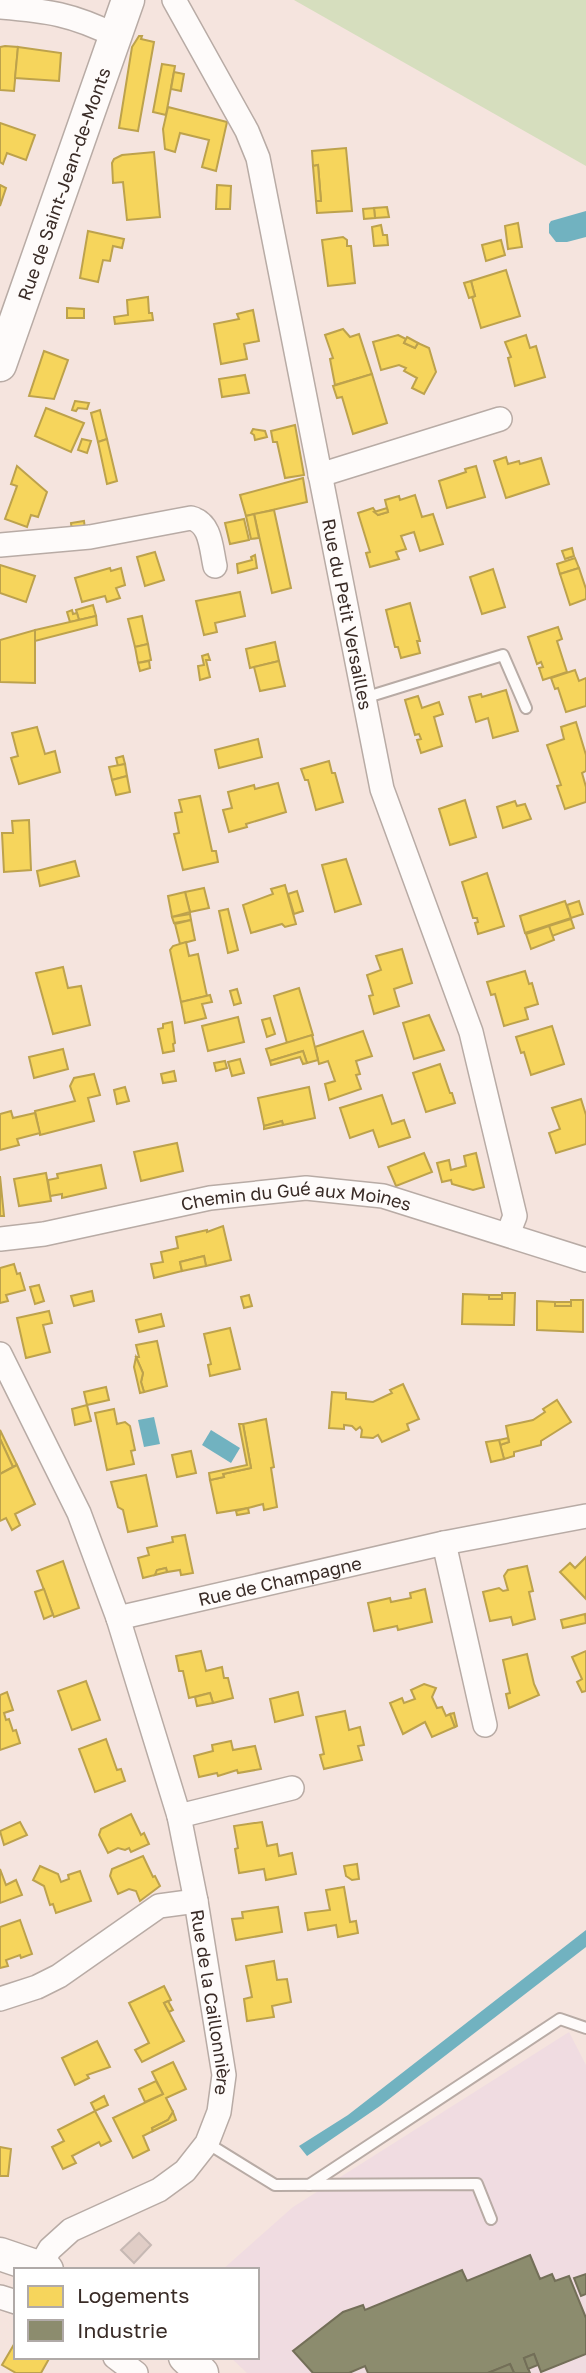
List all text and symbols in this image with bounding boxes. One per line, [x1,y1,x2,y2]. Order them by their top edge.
street label: Rue de Saint-Jean-de-Monts [12,64,115,303]
street label: Rue du Petit Versailles [318,517,377,712]
street label: Chemin du Gué aux Moines [179,1177,414,1215]
street label: Rue de Champagne [196,1551,364,1610]
street label: Rue de la Caillonnière [186,1908,235,2097]
legend [14,2268,259,2359]
text: Logements [77,2282,189,2308]
text: Industrie [77,2317,168,2343]

